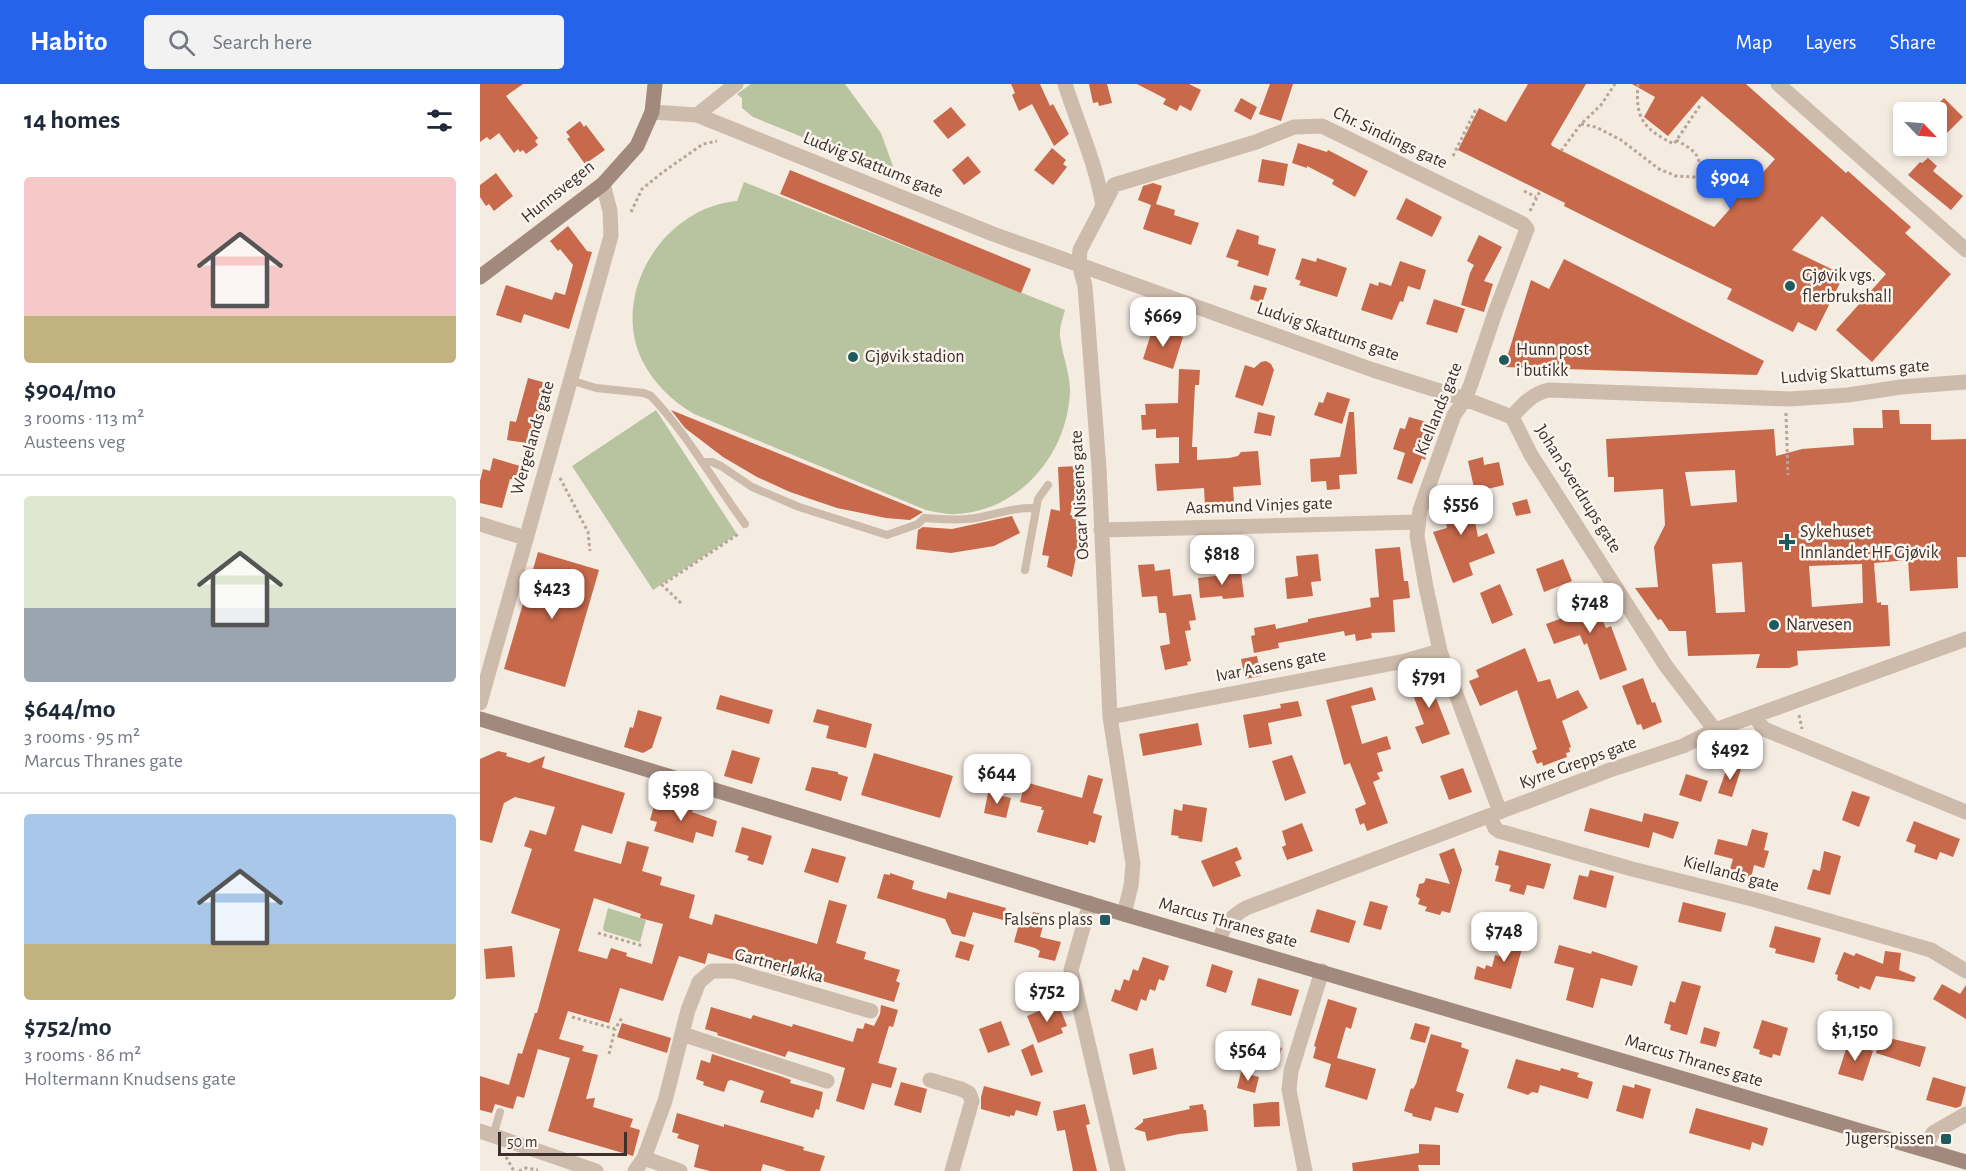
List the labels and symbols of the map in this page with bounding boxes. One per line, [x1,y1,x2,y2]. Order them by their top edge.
north arrow [1893,102,1947,156]
street label: Chr. Sindings gate [1330,104,1450,172]
street label: Ludvig Skattums gate [800,129,946,201]
street label: Hunnsvegen [518,157,598,227]
pin: $904 [1694,159,1766,210]
place label: Gjøvik vgs. flerbrukshall [1802,267,1892,306]
marker: Gjøvik vgs. flerbrukshall [1783,279,1797,293]
pin: $669 [1127,297,1199,348]
street label: Ludvig Skattums gate [1254,299,1402,365]
place label: Hunn post i butikk [1516,341,1589,380]
place label: Gjøvik stadion [865,348,965,366]
marker: Gjøvik stadion [846,350,860,364]
marker: Hunn post i butikk [1497,353,1511,367]
street label: Ludvig Skattums gate [1780,357,1930,387]
street label: Kiellands gate [1412,360,1466,458]
street label: Wergelands gate [508,379,558,497]
street label: Johan Sverdrups gate [1531,422,1625,556]
street label: Oscar Nissens gate [1068,430,1092,560]
pin: $556 [1425,485,1497,536]
street label: Aasmund Vinjes gate [1185,494,1333,518]
place label: Sykehuset Innlandet HF Gjøvik [1800,523,1939,562]
marker: Sykehuset Innlandet HF Gjøvik [1778,533,1796,551]
pin: $818 [1186,535,1258,586]
pin: $423 [516,569,588,620]
pin: $748 [1554,583,1626,634]
place label: Narvesen [1786,616,1852,634]
marker: Narvesen [1767,618,1781,632]
street label: Ivar Aasens gate [1214,647,1328,685]
pin: $791 [1393,658,1465,709]
pin: $492 [1694,730,1766,781]
street label: Kyrre Grepps gate [1517,733,1639,793]
pin: $644 [961,754,1033,805]
pin: $598 [645,771,717,822]
street label: Kiellands gate [1681,853,1781,895]
street label: Marcus Thranes gate [1157,895,1299,951]
place label: Falsens plass [1004,911,1093,929]
pin: $748 [1468,912,1540,963]
marker: Falsens plass [1098,913,1112,927]
street label: Gartnerløkka [733,945,825,987]
pin: $752 [1011,972,1083,1023]
pin: $1,150 [1806,1011,1904,1062]
pin: $564 [1212,1031,1284,1082]
street label: Marcus Thranes gate [1623,1031,1765,1091]
scale bar [498,1129,627,1156]
place label: Jugerspissen [1845,1130,1934,1148]
marker: Jugerspissen [1939,1132,1953,1146]

